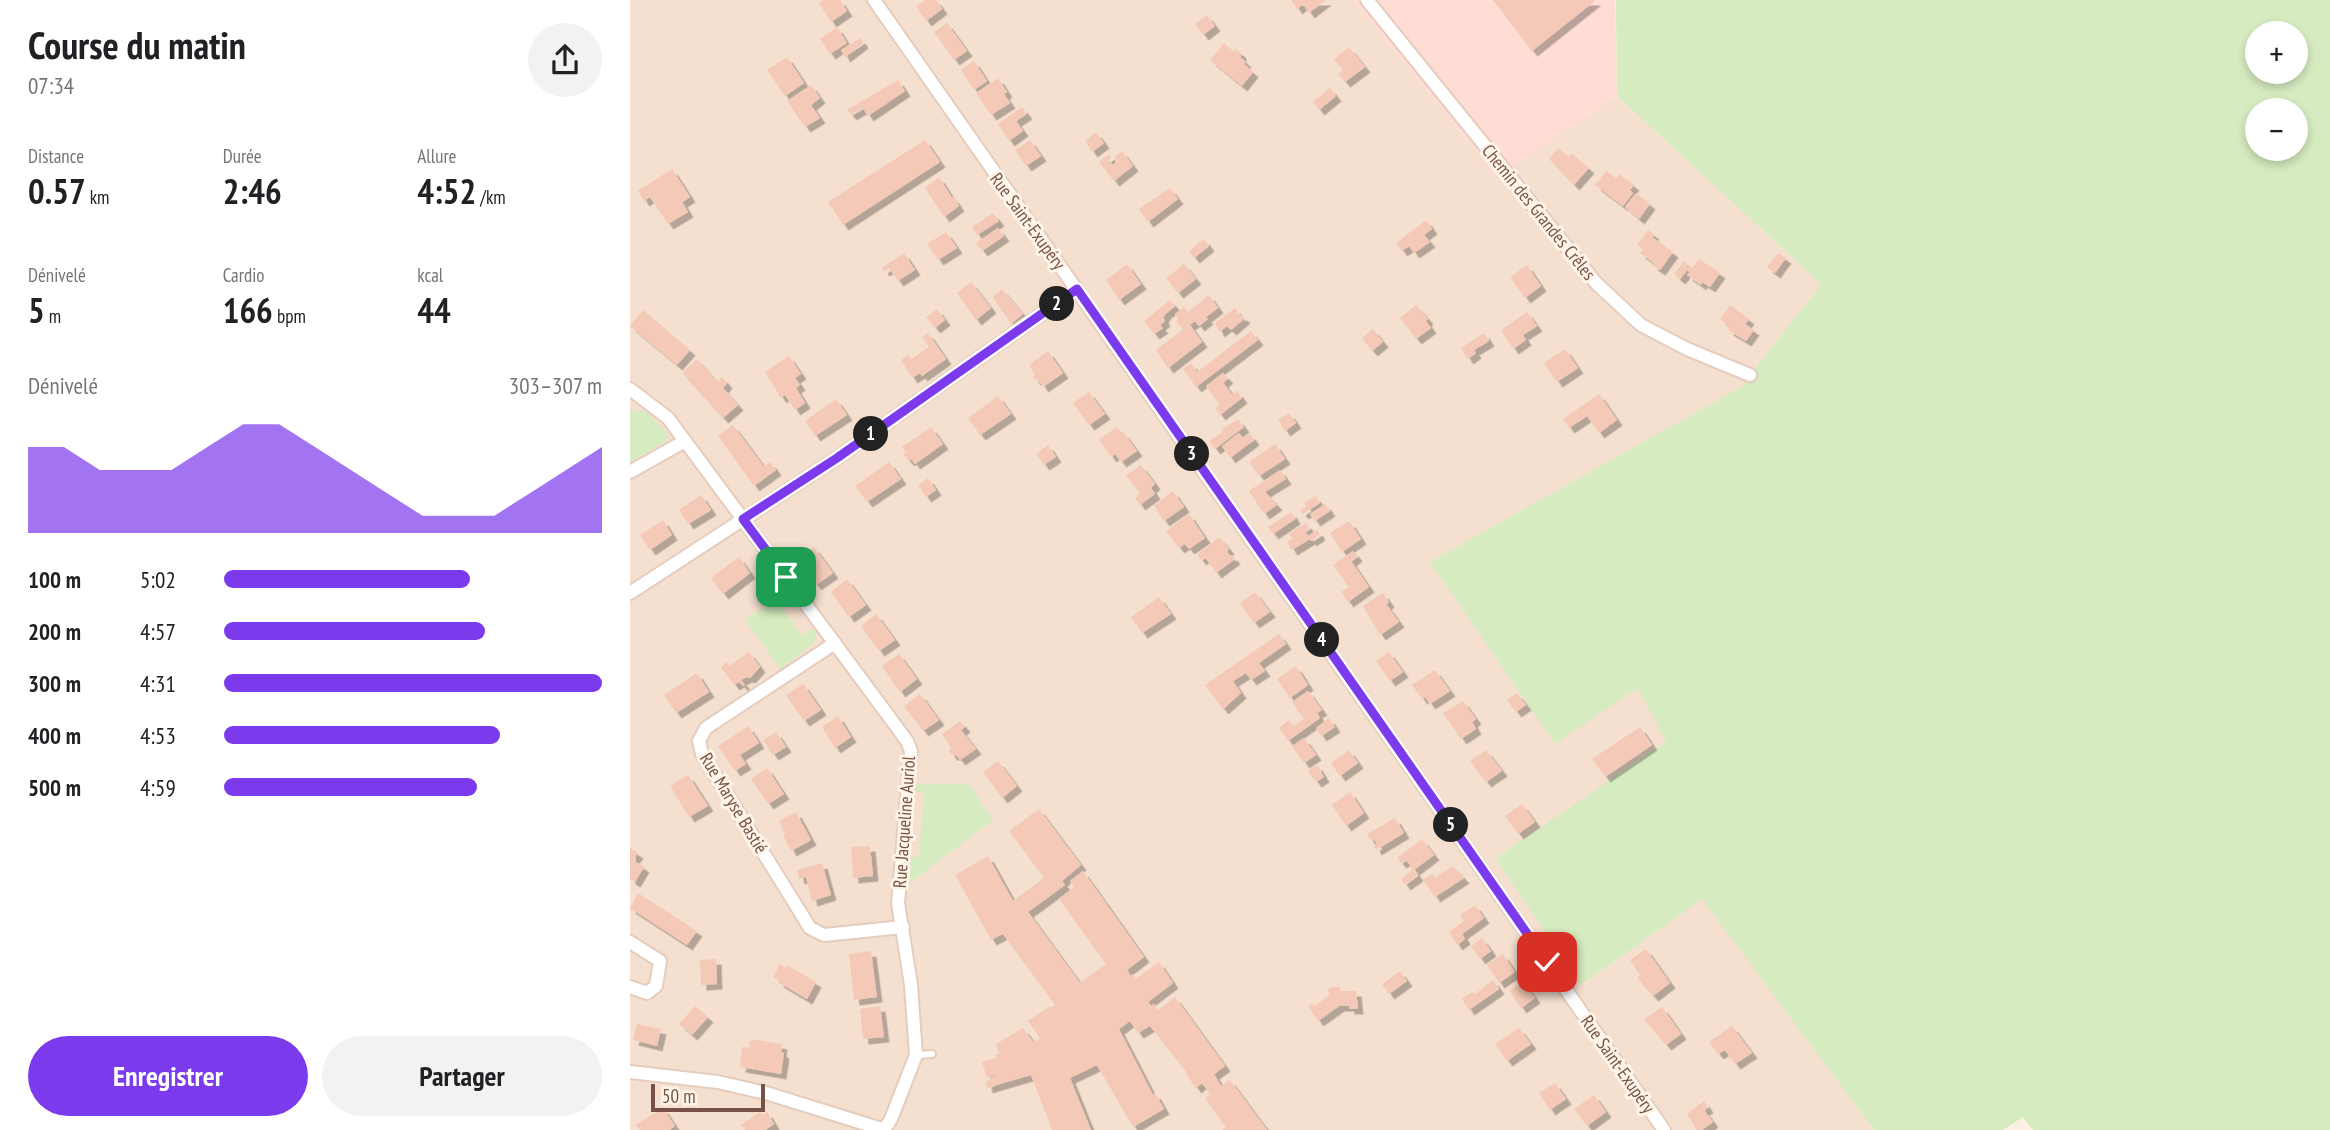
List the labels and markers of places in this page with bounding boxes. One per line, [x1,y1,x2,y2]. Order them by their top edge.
pin: 2 [1040,286,1074,322]
pin: 1 [854,416,888,452]
pin: 3 [1174,436,1210,472]
pin [756,547,816,607]
pin: 4 [1304,622,1340,658]
pin: 5 [1434,808,1468,842]
pin [1517,932,1577,992]

